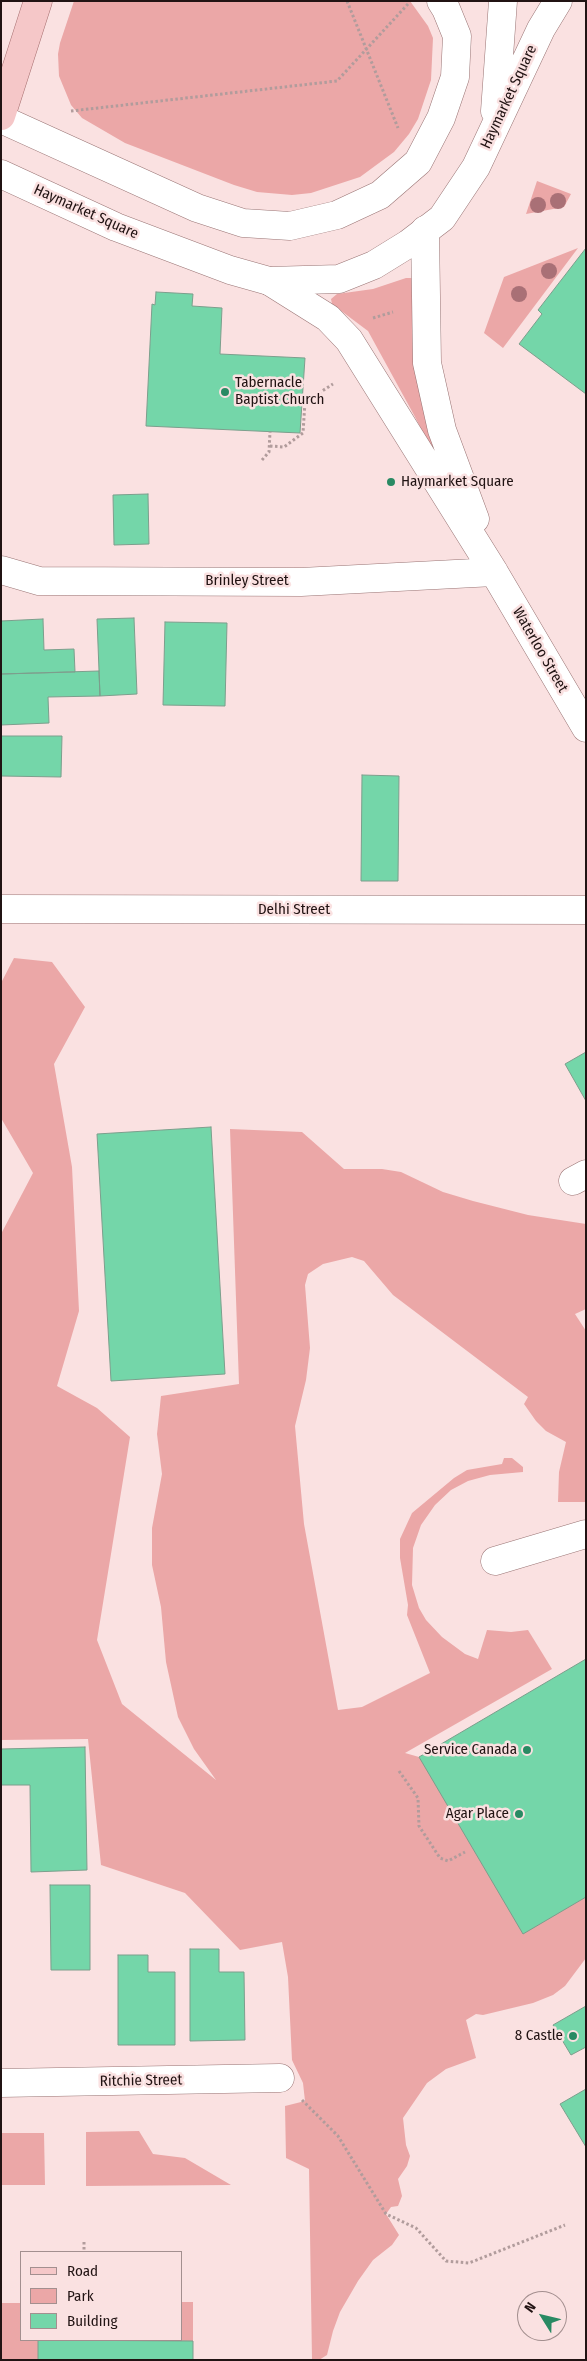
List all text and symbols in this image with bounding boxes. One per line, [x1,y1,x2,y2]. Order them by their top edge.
street label: Haymarket Square [477,42,541,152]
street label: Haymarket Square [31,181,141,243]
place label: Tabernacle Baptist Church [235,374,324,409]
marker: Tabernacle Baptist Church [219,386,231,398]
place label: Haymarket Square [401,473,514,491]
marker: Haymarket Square [385,476,397,488]
street label: Brinley Street [205,572,289,590]
street label: Waterloo Street [508,604,572,696]
street label: Delhi Street [258,901,330,919]
place label: Service Canada [424,1741,517,1759]
marker: Service Canada [521,1744,533,1756]
place label: Agar Place [446,1805,509,1823]
marker: Agar Place [513,1808,525,1820]
place label: 8 Castle [515,2027,563,2045]
marker: 8 Castle [567,2030,579,2042]
street label: Ritchie Street [100,2071,182,2091]
legend [20,2251,182,2341]
text: Road [67,2262,98,2280]
text: Park [67,2287,94,2305]
north arrow [517,2291,567,2341]
text: N [521,2299,540,2316]
text: Building [67,2312,118,2330]

